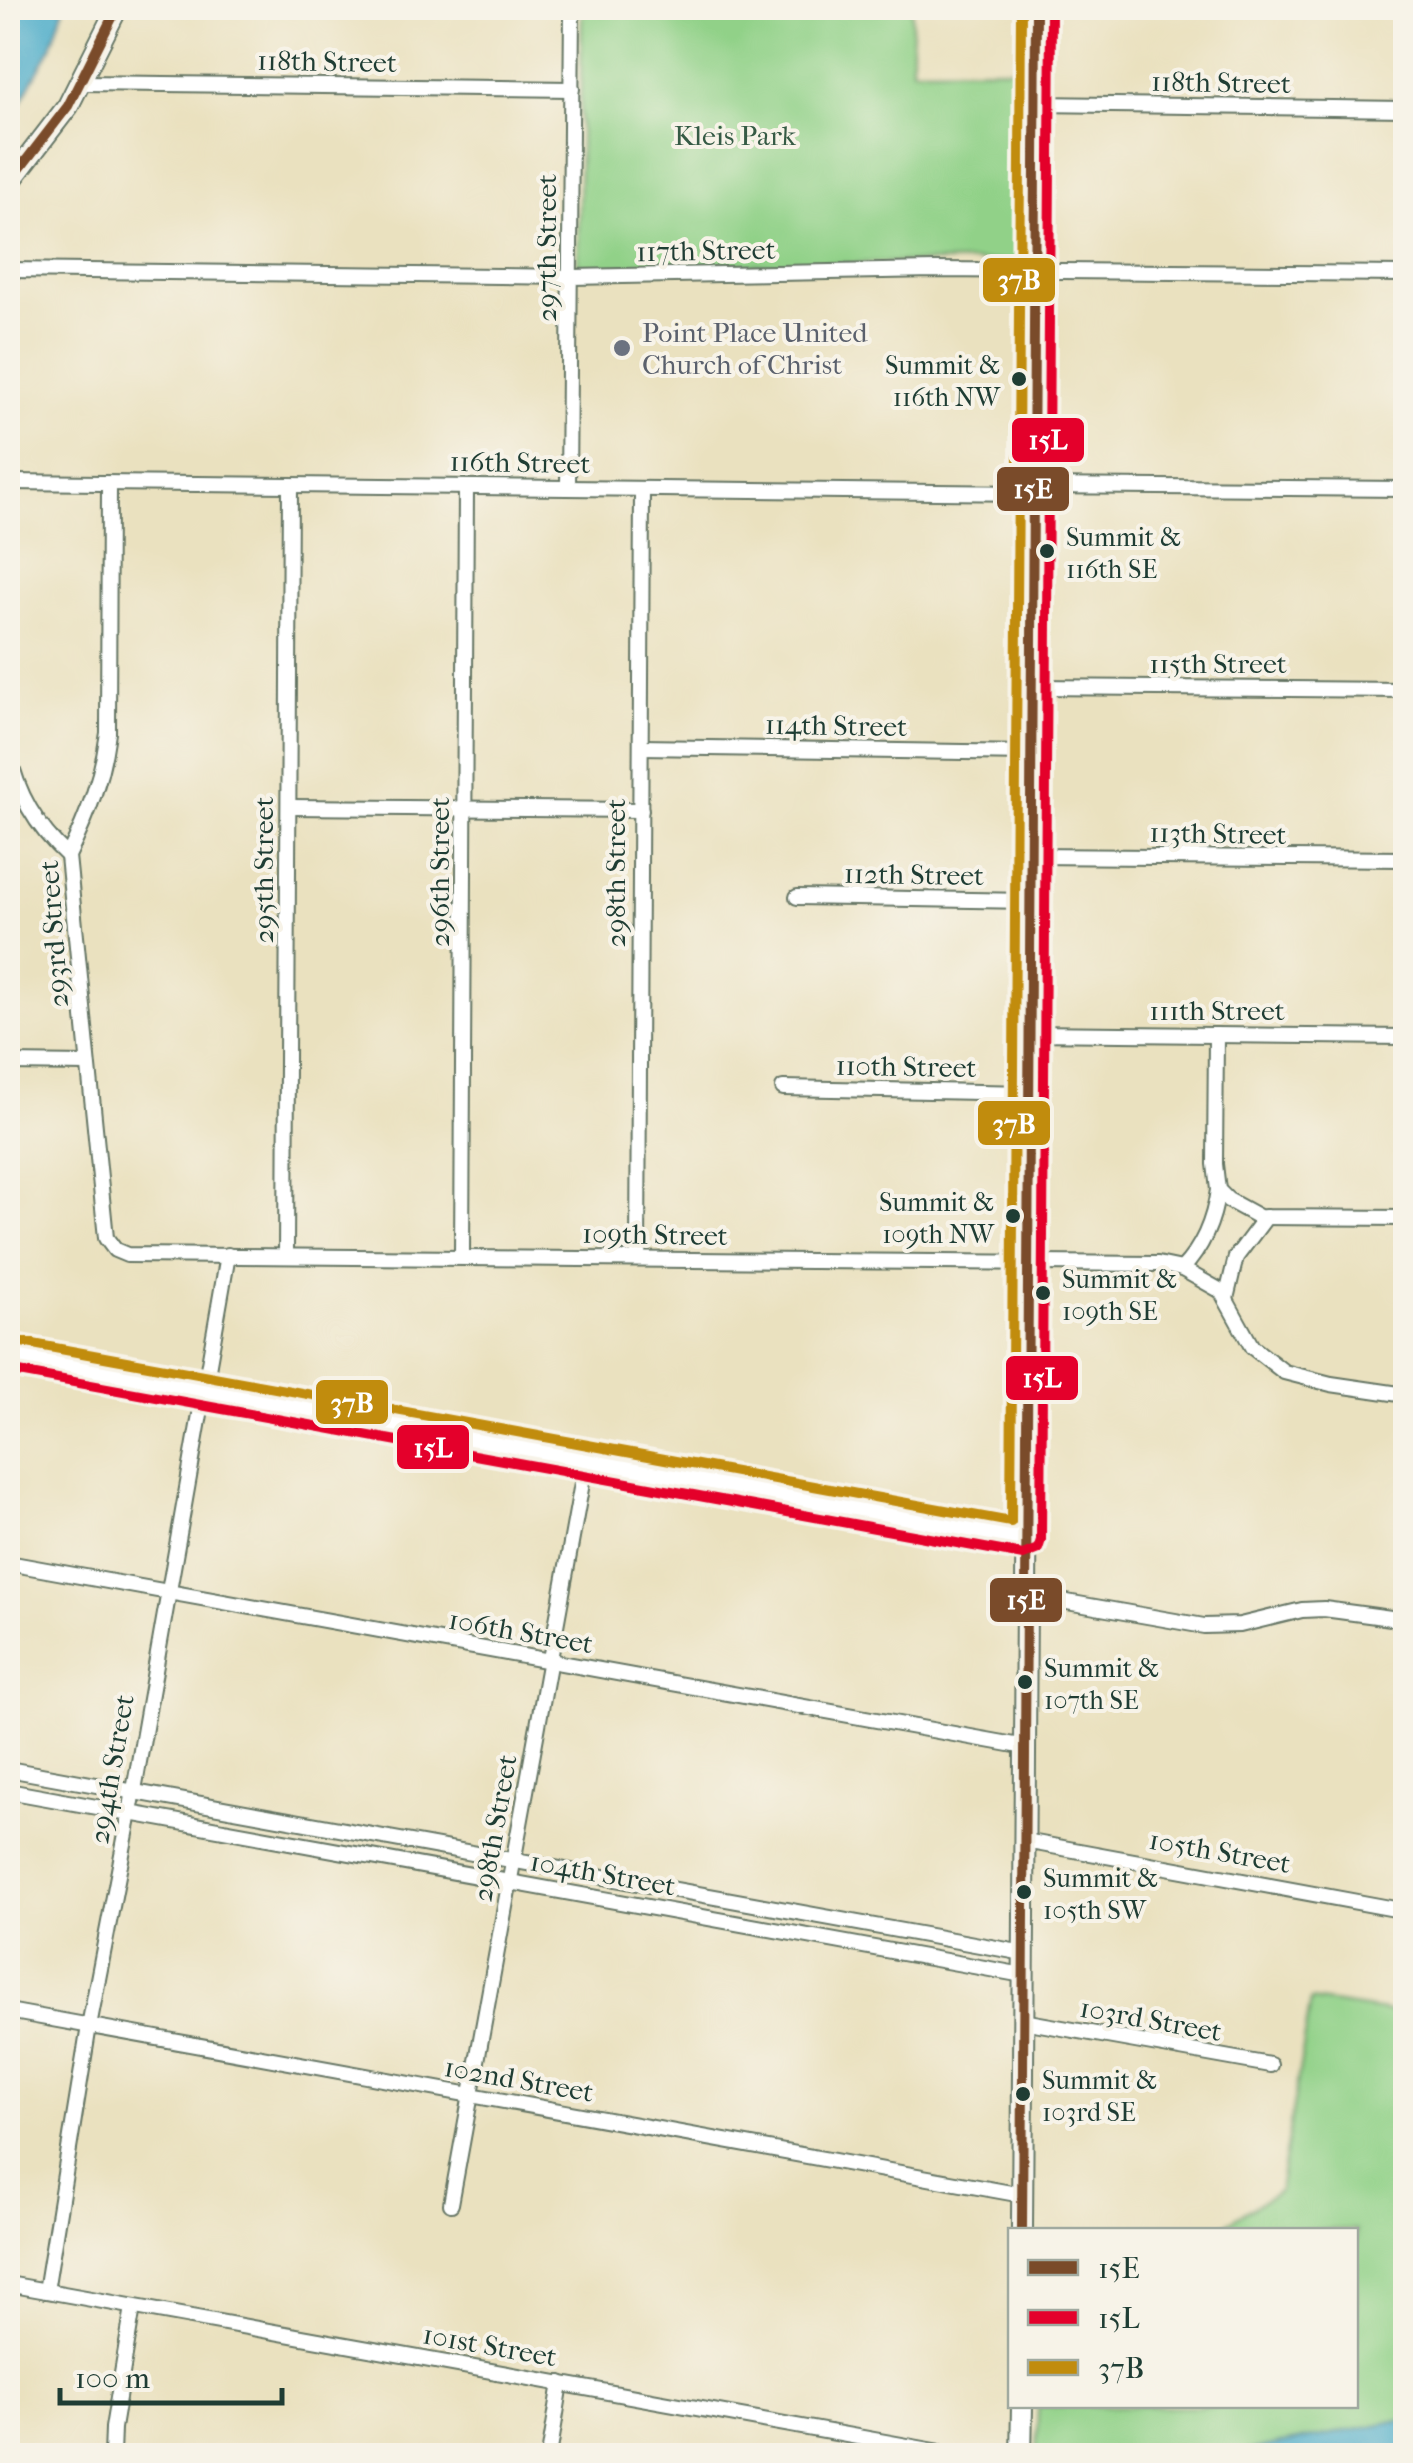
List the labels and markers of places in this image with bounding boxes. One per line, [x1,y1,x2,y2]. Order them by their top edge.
place label: Point Place United Church of Christ [642,316,868,381]
marker: Point Place United Church of Christ [611,337,633,359]
place label: Summit & 116th NW [885,350,1001,413]
marker: Summit & 116th NW [1009,369,1029,389]
place label: Summit & 116th SE [1066,522,1181,585]
marker: Summit & 116th SE [1037,541,1057,561]
place label: Summit & 109th NW [879,1187,995,1250]
marker: Summit & 109th NW [1003,1206,1023,1226]
place label: Summit & 109th SE [1062,1264,1177,1327]
marker: Summit & 109th SE [1033,1283,1053,1303]
place label: Summit & 107th SE [1044,1653,1159,1716]
marker: Summit & 107th SE [1015,1672,1035,1692]
place label: Summit & 105th SW [1043,1863,1158,1926]
marker: Summit & 105th SW [1014,1882,1034,1902]
place label: Summit & 103rd SE [1042,2065,1157,2128]
marker: Summit & 103rd SE [1013,2084,1033,2104]

